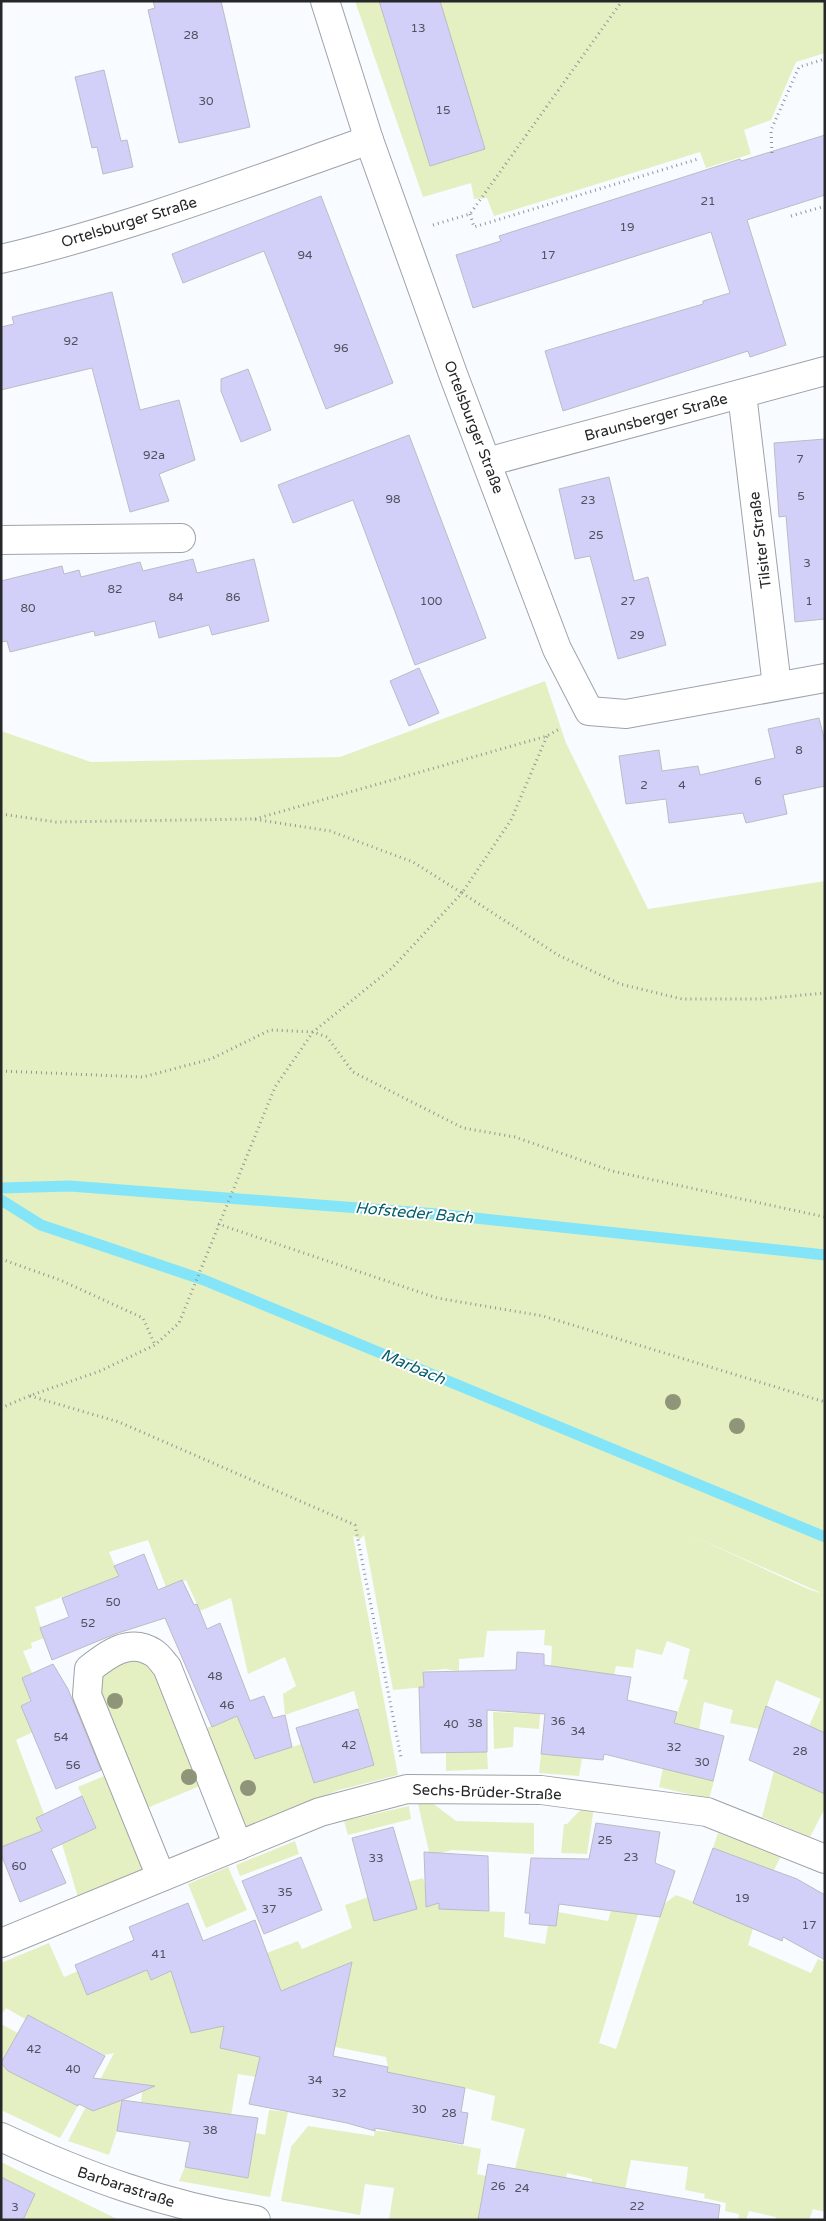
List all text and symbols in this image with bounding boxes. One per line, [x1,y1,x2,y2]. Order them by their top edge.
house number: 13 [410,21,426,35]
house number: 28 [183,28,199,42]
house number: 30 [198,94,214,108]
house number: 15 [435,103,451,117]
street label: Ortelsburger Straße [59,193,199,251]
house number: 21 [700,194,716,208]
house number: 19 [619,220,635,234]
house number: 94 [297,248,313,262]
house number: 17 [540,248,556,262]
house number: 92 [63,334,79,348]
house number: 96 [333,341,349,355]
street label: Ortelsburger Straße [440,358,508,496]
street label: Braunsberger Straße [582,389,730,445]
house number: 92a [143,448,165,462]
house number: 7 [796,452,804,466]
house number: 5 [797,489,805,503]
street label: Tilsiter Straße [745,490,775,590]
house number: 98 [385,492,401,506]
house number: 23 [580,493,596,507]
house number: 25 [588,528,604,542]
house number: 3 [803,556,811,570]
house number: 82 [107,582,123,596]
house number: 84 [168,590,184,604]
house number: 86 [225,590,241,604]
house number: 100 [420,594,443,608]
house number: 27 [620,594,636,608]
house number: 1 [805,594,813,608]
house number: 80 [20,601,36,615]
house number: 29 [629,628,645,642]
house number: 8 [795,743,803,757]
house number: 6 [754,774,762,788]
house number: 2 [640,778,648,792]
house number: 4 [678,778,686,792]
water label: Hofsteder Bach [354,1198,475,1228]
water label: Marbach [378,1345,449,1390]
house number: 50 [105,1595,121,1609]
house number: 52 [80,1616,96,1630]
house number: 48 [207,1669,223,1683]
house number: 46 [219,1698,235,1712]
house number: 36 [550,1714,566,1728]
house number: 38 [467,1716,483,1730]
house number: 40 [443,1717,459,1731]
house number: 34 [570,1724,586,1738]
house number: 54 [53,1730,69,1744]
house number: 42 [341,1738,357,1752]
house number: 32 [666,1740,682,1754]
house number: 28 [792,1744,808,1758]
house number: 30 [694,1755,710,1769]
house number: 56 [65,1758,81,1772]
street label: Sechs-Brüder-Straße [412,1780,562,1804]
house number: 25 [597,1833,613,1847]
house number: 23 [623,1850,639,1864]
house number: 33 [368,1851,384,1865]
house number: 60 [11,1859,27,1873]
house number: 35 [277,1885,293,1899]
house number: 19 [734,1891,750,1905]
house number: 37 [261,1902,277,1916]
house number: 17 [801,1918,817,1932]
house number: 41 [151,1947,167,1961]
house number: 42 [26,2042,42,2056]
house number: 40 [65,2062,81,2076]
house number: 34 [307,2073,323,2087]
house number: 32 [331,2086,347,2100]
house number: 30 [411,2102,427,2116]
house number: 28 [441,2106,457,2120]
house number: 38 [202,2123,218,2137]
street label: Barbarastraße [75,2163,177,2211]
house number: 26 [490,2179,506,2193]
house number: 24 [514,2181,530,2195]
house number: 22 [629,2199,645,2213]
house number: 3 [11,2200,19,2214]

